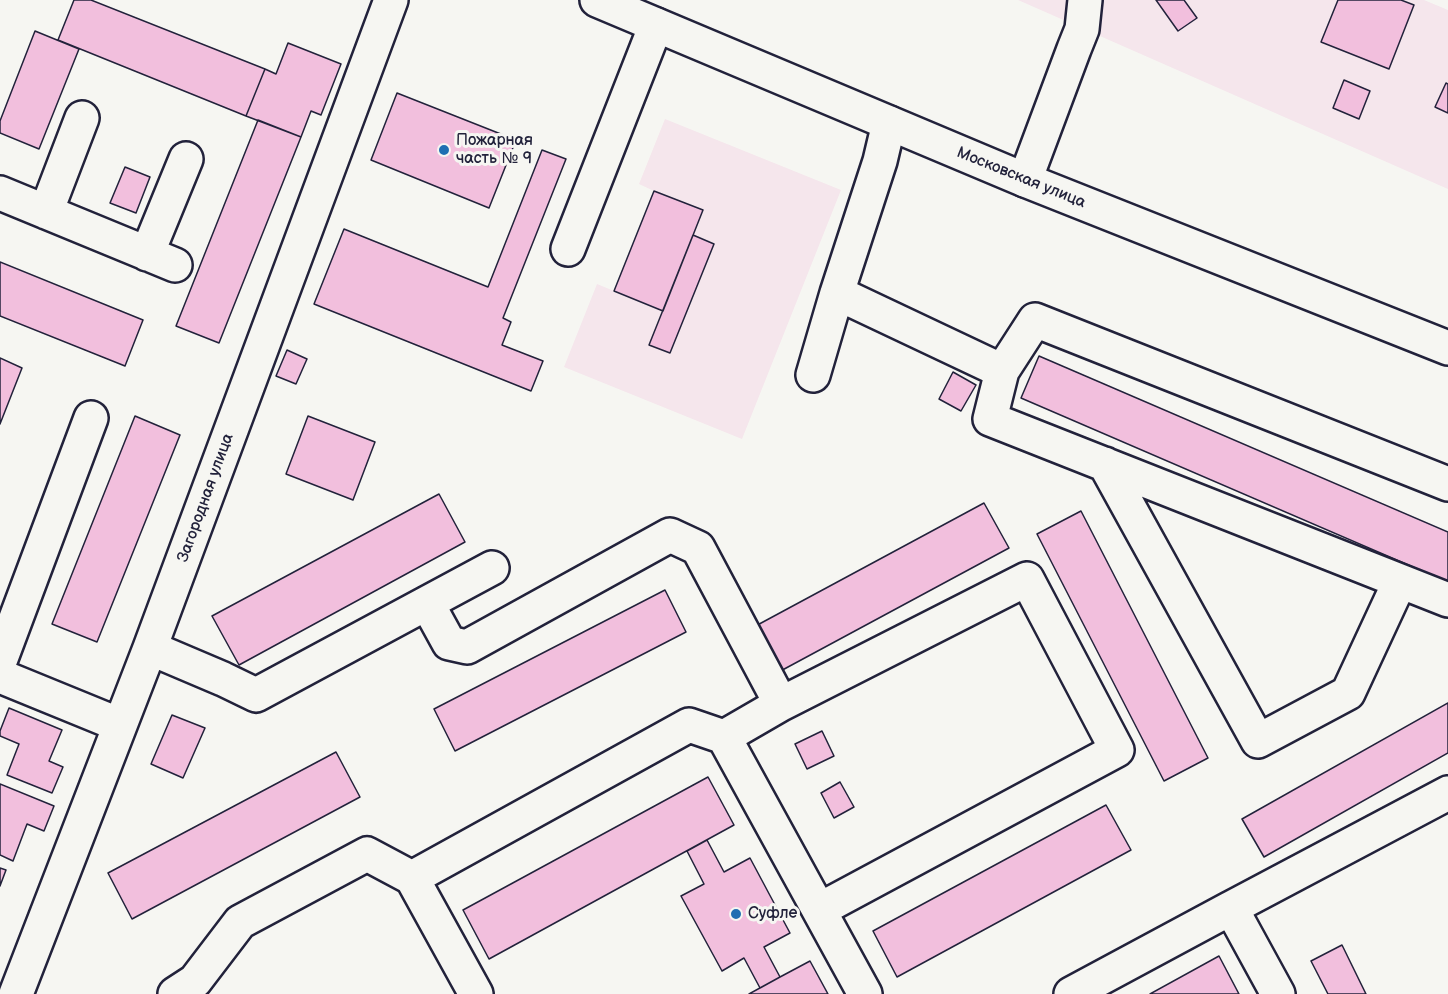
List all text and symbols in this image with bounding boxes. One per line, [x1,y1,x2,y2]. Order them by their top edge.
place label: Пожарная часть № 9 [456,131,533,169]
marker: Пожарная часть № 9 [437,143,451,157]
street label: Московская улица [954,143,1088,213]
street label: Загородная улица [174,431,238,565]
place label: Суфле [748,904,797,924]
marker: Суфле [729,907,743,921]

